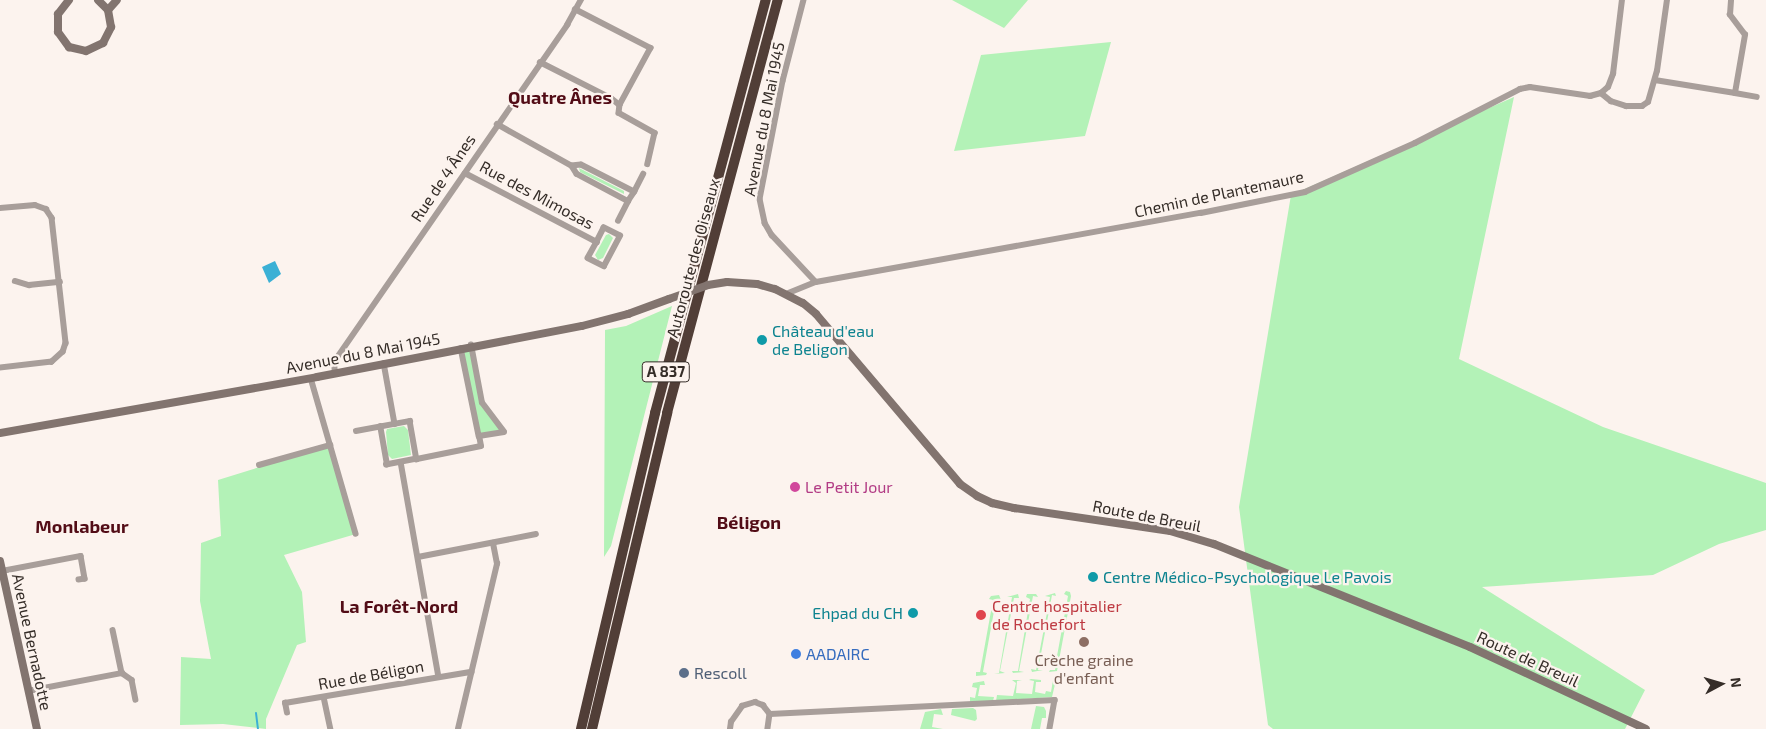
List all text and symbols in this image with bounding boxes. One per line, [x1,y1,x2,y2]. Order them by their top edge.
street label: Avenue du 8 Mai 1945 [740,40,788,198]
district label: Quatre Ânes [508,86,612,108]
street label: Rue de 4 Ânes [407,130,479,226]
street label: Rue des Mimosas [477,157,597,233]
street label: Chemin de Plantemaure [1132,167,1306,221]
street label: Autoroute des Oiseaux [662,176,724,340]
place label: Château d'eau de Beligon [772,321,874,359]
street label: Avenue du 8 Mai 1945 [284,329,442,377]
marker: Château d'eau de Beligon [756,334,768,346]
road number: A 837 [641,360,691,384]
place label: Le Petit Jour [805,477,893,497]
marker: Le Petit Jour [789,481,801,493]
street label: Route de Breuil [1091,496,1203,536]
district label: Béligon [717,511,781,533]
district label: Monlabeur [35,515,129,537]
place label: Centre Médico-Psychologique Le Pavois [1103,567,1392,587]
marker: Centre Médico-Psychologique Le Pavois [1087,571,1099,583]
street label: Avenue Bernadotte [8,572,56,712]
district label: La Forêt-Nord [340,595,458,617]
place label: Centre hospitalier de Rochefort [992,596,1122,634]
place label: Ehpad du CH [812,603,903,623]
marker: Ehpad du CH [907,607,919,619]
marker: Centre hospitalier de Rochefort [974,608,988,622]
street label: Route de Breuil [1474,627,1582,691]
marker: Crèche graine d'enfant [1078,636,1090,648]
place label: AADAIRC [806,644,870,664]
marker: AADAIRC [790,648,802,660]
place label: Crèche graine d'enfant [1034,650,1134,688]
street label: Rue de Béligon [317,656,425,694]
north arrow [1696,659,1746,709]
place label: Rescoll [694,663,747,683]
marker: Rescoll [678,667,690,679]
text: N [1727,676,1745,688]

